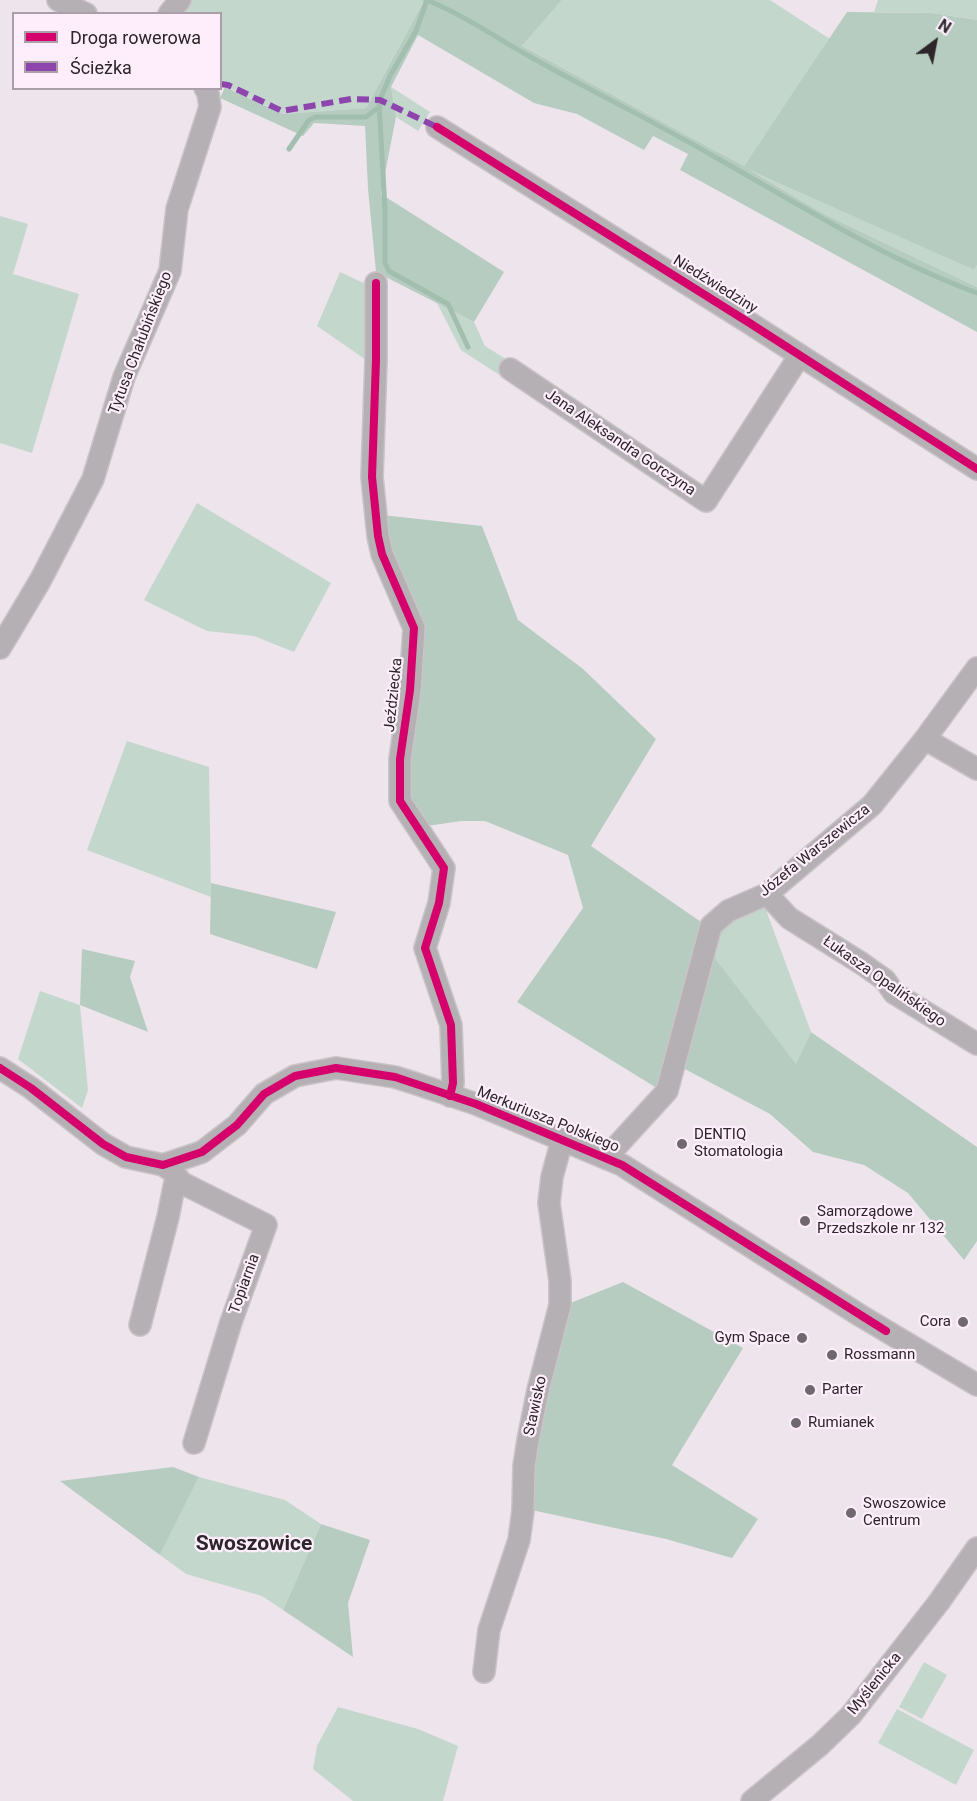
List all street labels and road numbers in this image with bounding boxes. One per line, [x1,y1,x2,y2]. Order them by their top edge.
street label: Niedźwiedziny [670,252,760,318]
street label: Tytusa Chałubińskiego [106,269,176,417]
street label: Jana Aleksandra Gorczyna [541,386,699,500]
street label: Jeździecka [381,657,407,733]
street label: Józefa Warszewicza [756,801,874,901]
street label: Łukasza Opalińskiego [819,933,949,1031]
street label: Merkuriusza Polskiego [474,1083,622,1157]
street label: Topiarnia [226,1252,264,1316]
street label: Stawisko [521,1374,551,1438]
street label: Myślenicka [844,1649,906,1719]

